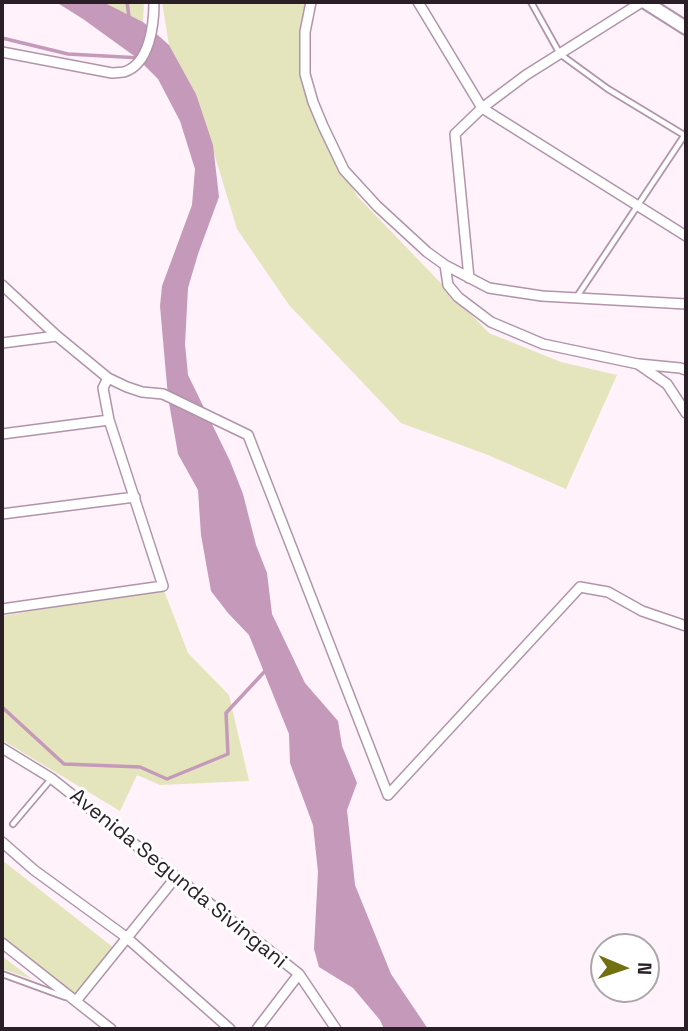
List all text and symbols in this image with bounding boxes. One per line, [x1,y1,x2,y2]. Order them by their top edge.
street label: Avenida Segunda Sivingani [65,784,291,974]
north arrow [590,933,660,1003]
text: N [632,962,657,975]

